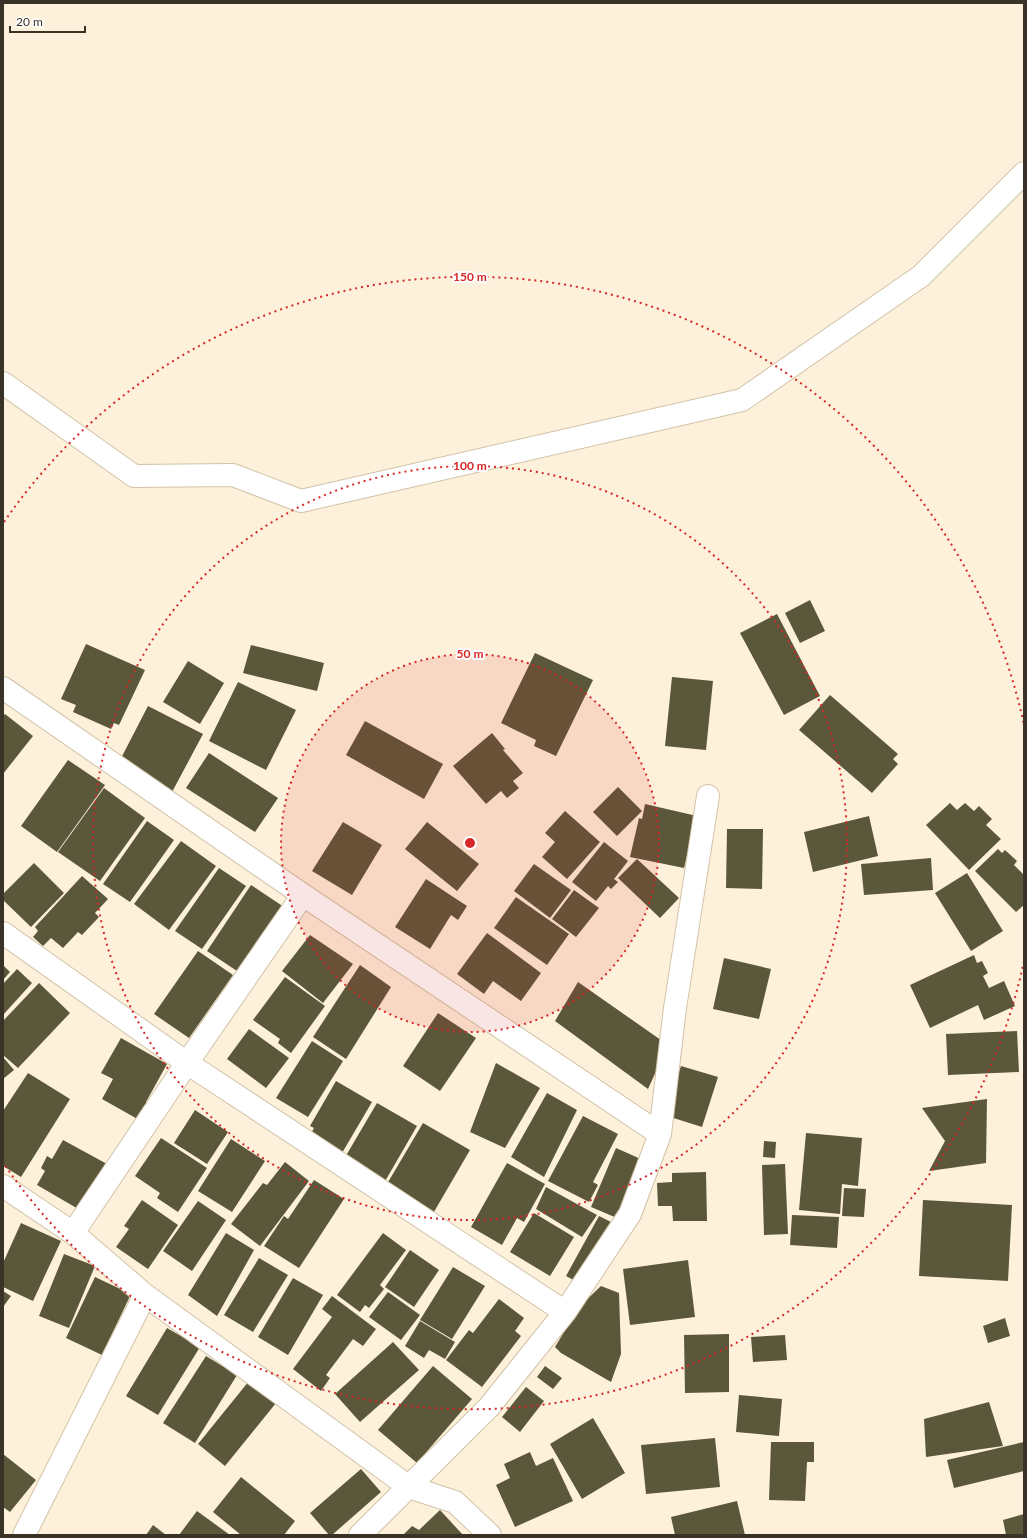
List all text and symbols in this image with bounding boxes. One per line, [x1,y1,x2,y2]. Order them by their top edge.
scale bar [10,8,85,34]
text: 20 m [16,14,43,29]
text: 150 m [453,269,487,284]
text: 100 m [453,458,487,473]
text: 50 m [457,646,483,661]
centre of rings [463,836,477,850]

